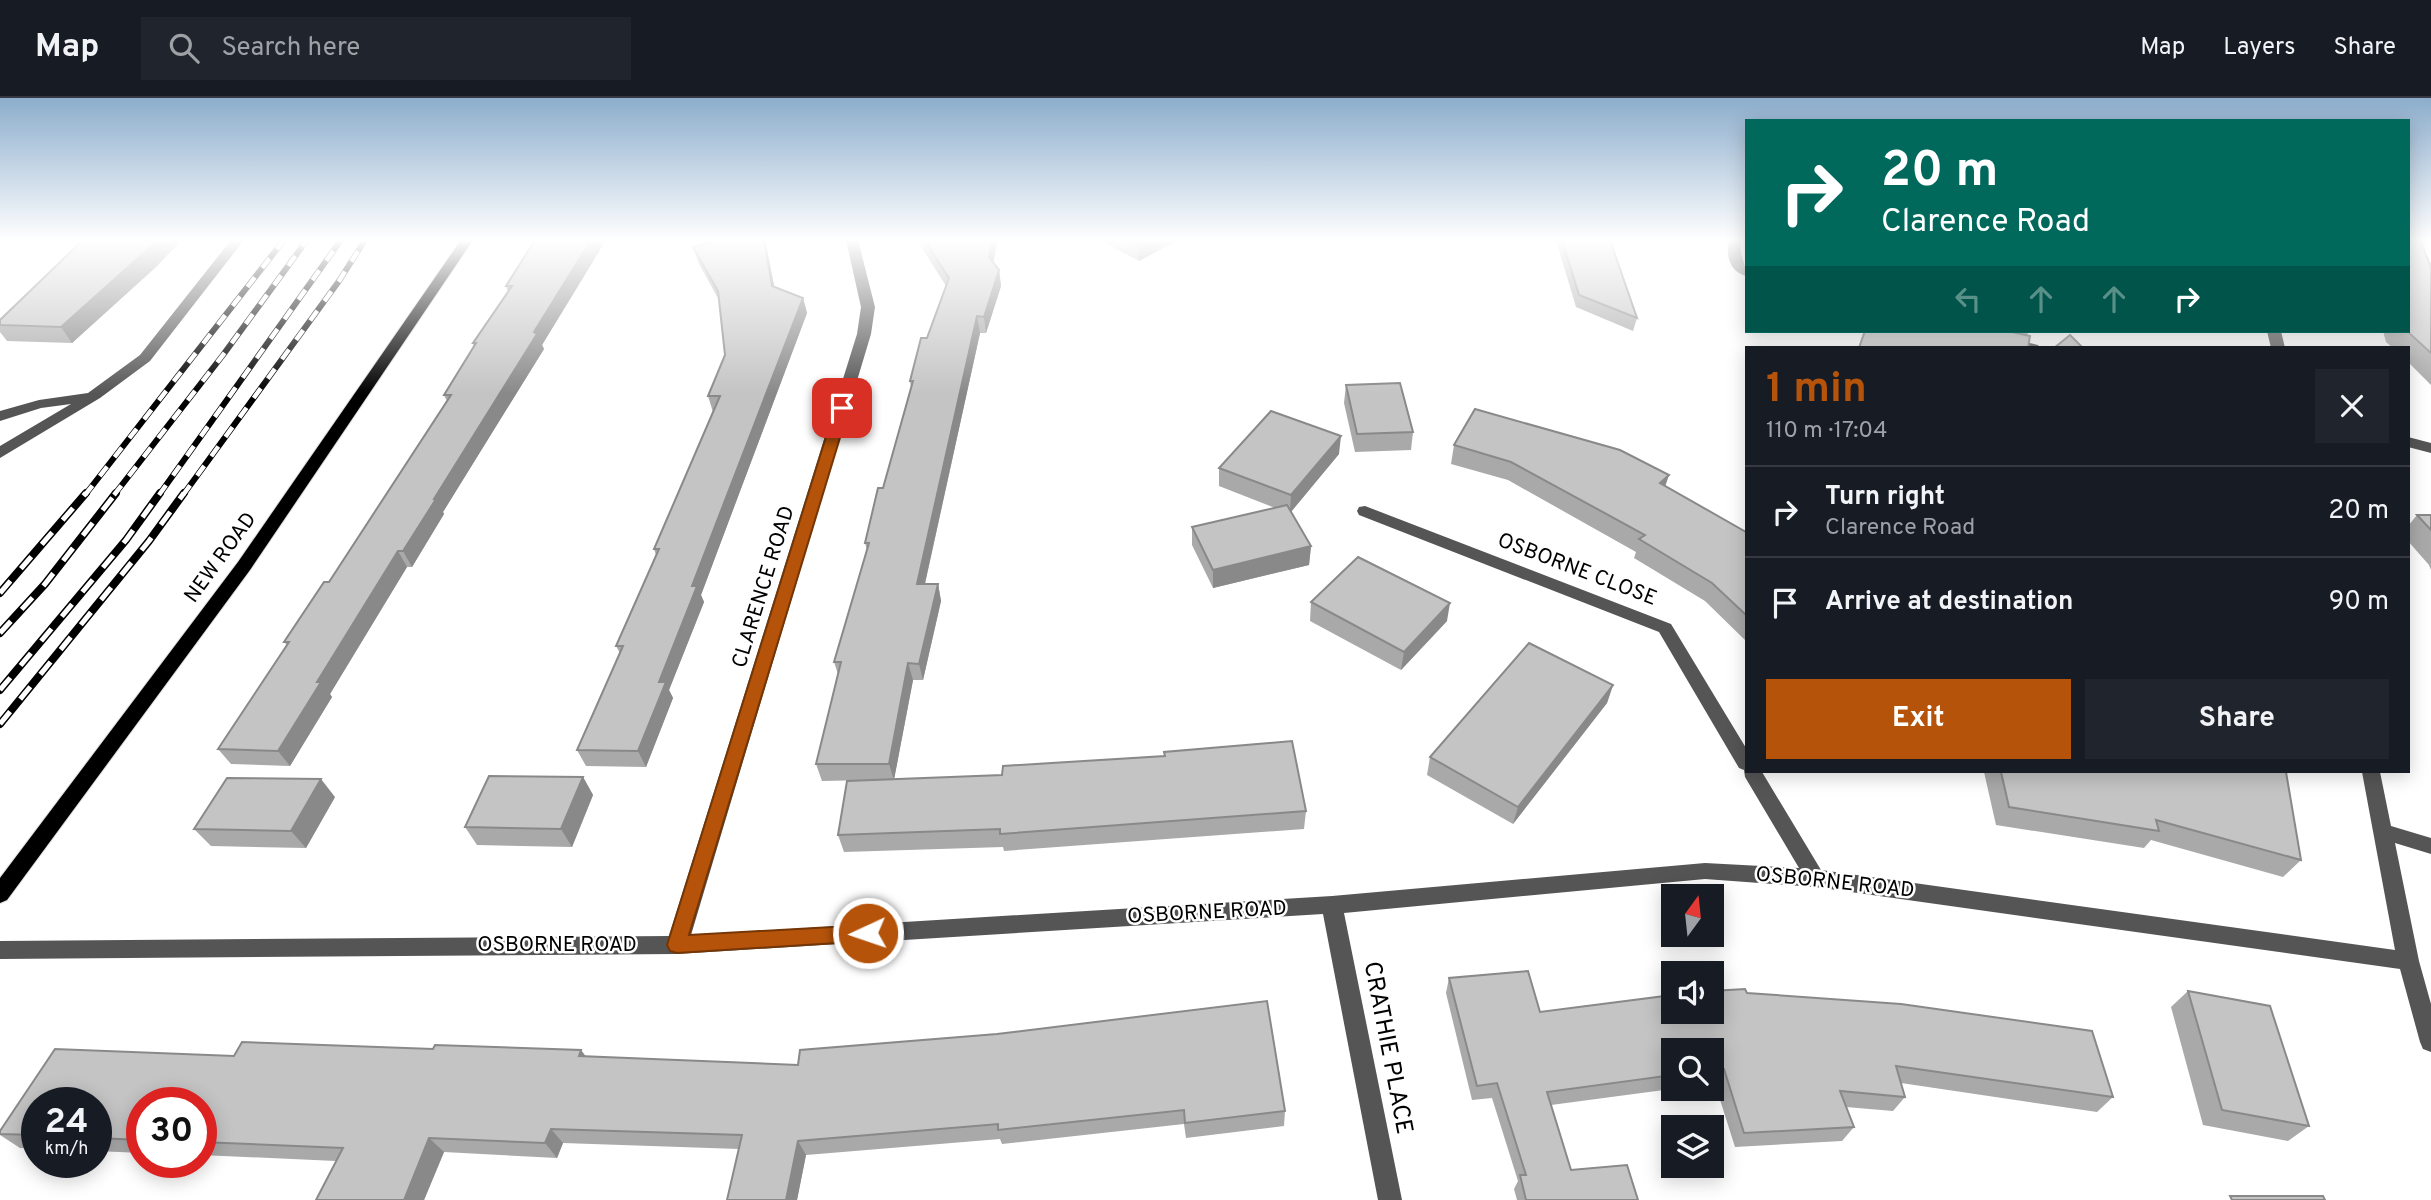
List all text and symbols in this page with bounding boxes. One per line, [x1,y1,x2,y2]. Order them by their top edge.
search box [141,17,631,80]
text: Map [35,27,99,69]
icon: search [165,29,203,67]
text: Search here [221,32,360,65]
text: Map [2140,33,2185,63]
text: Layers [2223,33,2295,63]
text: Share [2333,33,2396,63]
text: 20 m [1881,142,1998,204]
icon: right [1766,147,1857,238]
text: Clarence Road [1881,203,2090,243]
icon: left [1949,280,1987,318]
icon: ahead [2022,280,2060,318]
icon: ahead [2095,280,2133,318]
icon: right [2168,280,2206,318]
text: 1 min [1766,364,1867,417]
button: close [2315,369,2389,443]
pin [812,378,872,438]
icon: arrive [823,389,861,427]
text: 110 m · 17:04 [1766,417,1887,446]
text: Turn right [1825,481,1945,514]
icon: right [1766,493,1804,531]
text: 20 m [2328,495,2389,528]
street label: CLARENCE ROAD [727,503,801,671]
street label: NEW ROAD [179,507,263,609]
text: Clarence Road [1825,514,1975,543]
street label: OSBORNE CLOSE [1493,527,1661,613]
icon: arrive [1766,584,1804,622]
text: Arrive at destination [1825,586,2073,619]
text: 90 m [2329,586,2389,619]
button: Exit [1766,679,2071,759]
button: Share [2085,679,2389,759]
street label: OSBORNE ROAD [1754,861,1916,905]
north arrow [1661,884,1724,947]
map controls [1661,884,1724,1178]
street label: OSBORNE ROAD [1127,895,1287,931]
position arrow [831,896,905,970]
street label: OSBORNE ROAD [477,932,637,959]
street label: CRATHIE PLACE [1356,959,1418,1137]
button: sound [1661,961,1724,1024]
button: search [1661,1038,1724,1101]
speed limit sign: 30 [126,1087,217,1178]
text: 24 [45,1101,88,1145]
button: layers [1661,1115,1724,1178]
text: km/h [45,1138,88,1161]

